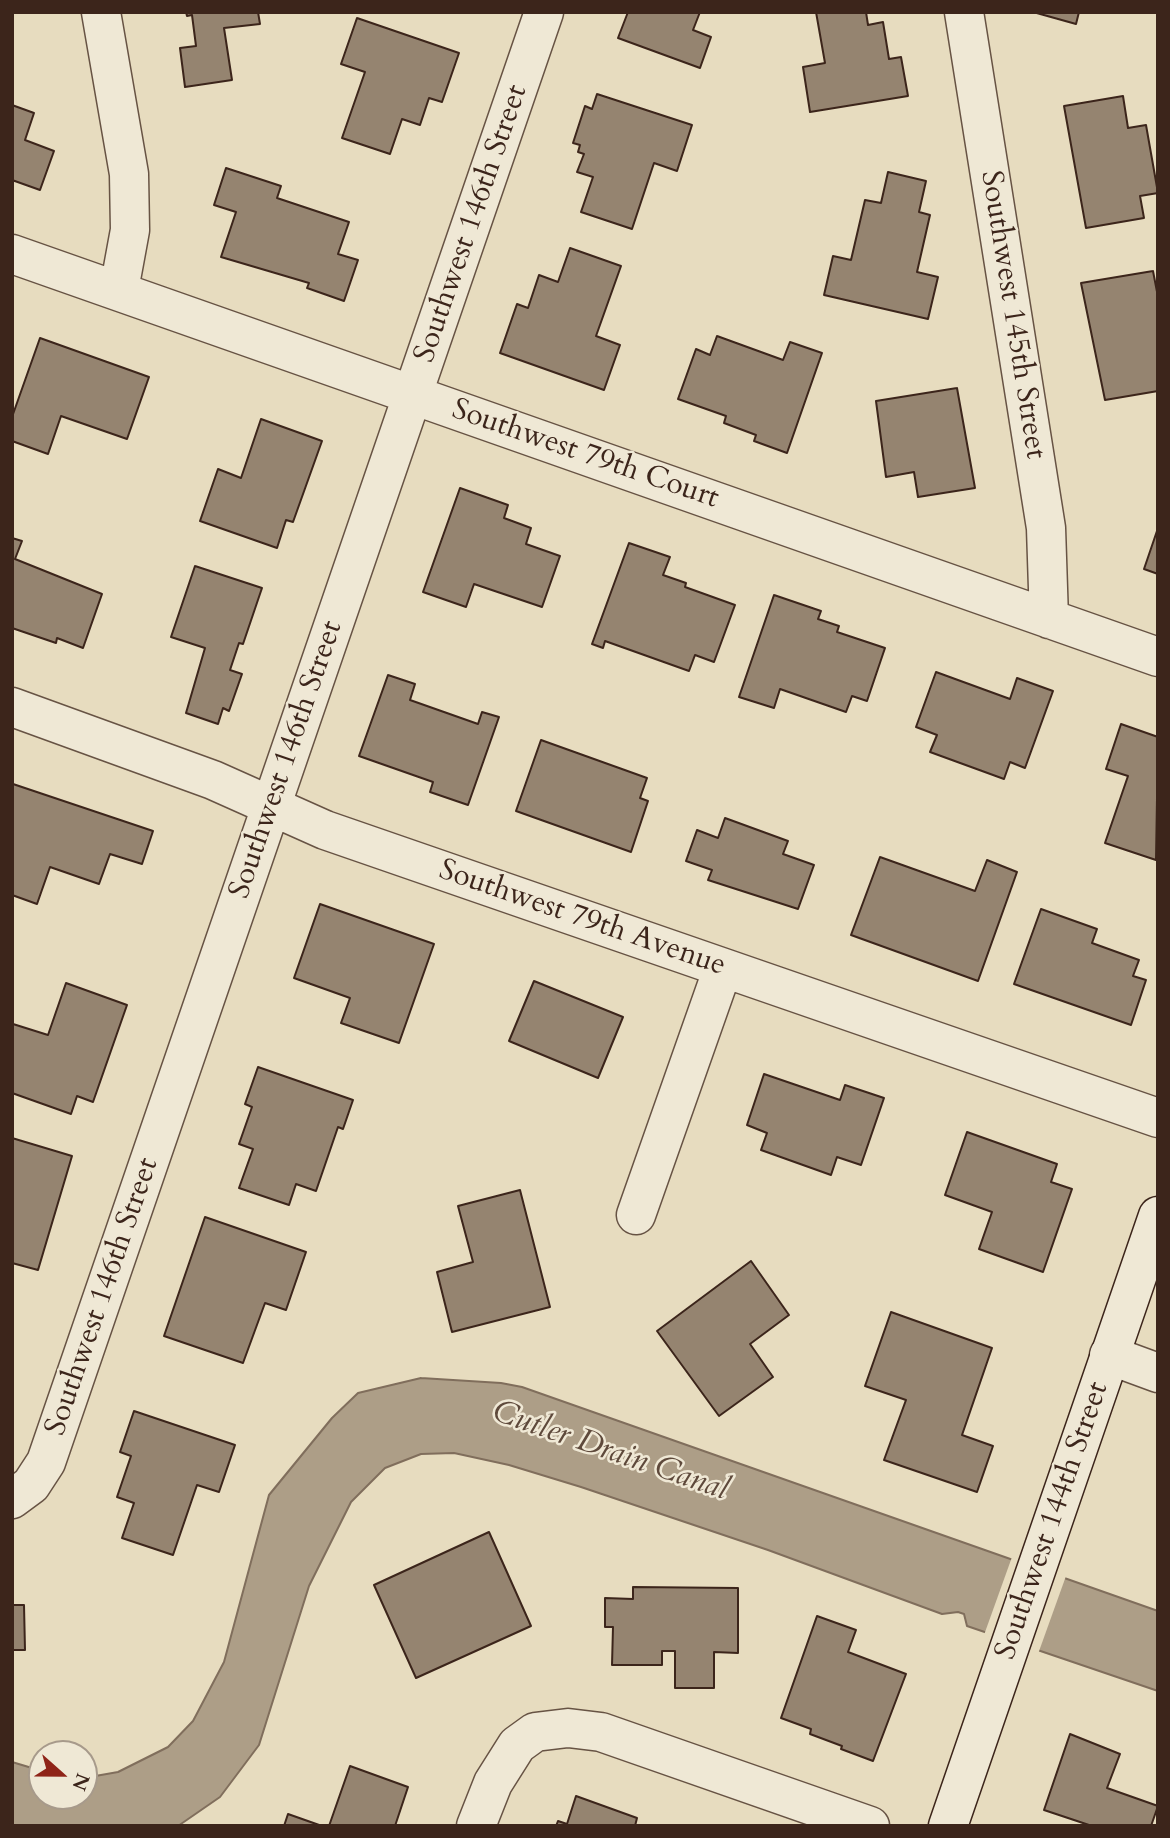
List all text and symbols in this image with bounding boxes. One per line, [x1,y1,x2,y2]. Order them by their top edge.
street label: Southwest 146th Street [408,80,536,368]
street label: Southwest 145th Street [971,168,1053,462]
street label: Southwest 79th Court [447,392,723,518]
street label: Southwest 146th Street [223,616,351,904]
street label: Southwest 79th Avenue [434,853,730,985]
street label: Southwest 146th Street [39,1153,167,1441]
street label: Southwest 144th Street [989,1377,1117,1665]
water label: Cutler Drain Canal [487,1394,733,1510]
north arrow [28,1740,98,1810]
text: N [66,1769,96,1794]

